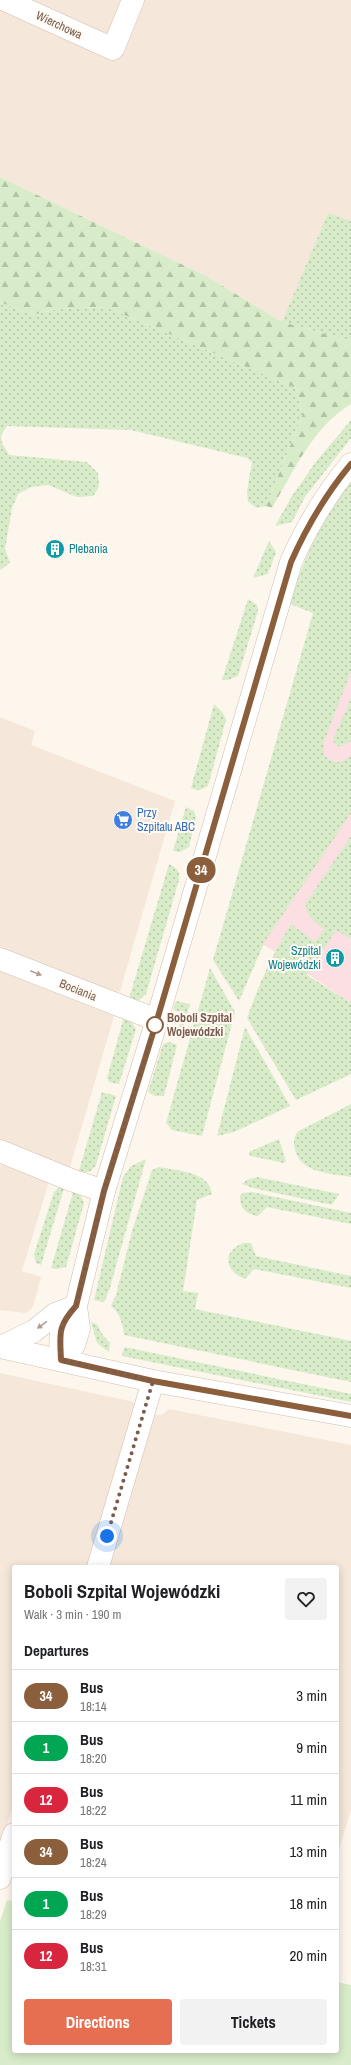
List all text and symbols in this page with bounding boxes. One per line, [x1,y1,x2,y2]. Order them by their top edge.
street label: Wierchowa [33,7,85,43]
building icon: Plebania [44,538,66,560]
place label: Plebania [69,541,108,557]
place label: Przy Szpitalu ABC [137,805,195,835]
supermarket icon: Przy Szpitalu ABC [112,809,134,831]
line badge: 34 [183,857,219,883]
text: 34 [195,861,207,879]
place label: Szpital Wojewódzki [268,943,321,973]
building icon: Szpital Wojewódzki [324,947,346,969]
one-way arrow [31,971,43,977]
street label: Bociania [57,975,99,1005]
place label: Boboli Szpital Wojewódzki [167,1010,232,1040]
marker: Boboli Szpital Wojewódzki [146,1016,164,1034]
one-way arrow [37,1321,48,1329]
your location [97,1526,117,1546]
text: Boboli Szpital Wojewódzki [24,1578,220,1604]
button: heart [285,1578,327,1620]
text: Walk · 3 min · 190 m [24,1606,121,1623]
text: Departures [24,1640,89,1661]
text: Bus [80,1677,103,1698]
text: 3 min [296,1685,327,1706]
text: 34 [40,1687,52,1705]
text: 18:14 [80,1698,107,1715]
text: Bus [80,1729,103,1750]
text: 9 min [296,1737,327,1758]
text: 1 [43,1739,49,1757]
text: 18:20 [80,1750,107,1767]
text: Bus [80,1781,103,1802]
text: 11 min [290,1789,327,1810]
text: 12 [40,1791,52,1809]
text: 18:22 [80,1802,107,1819]
text: Bus [80,1833,103,1854]
text: 13 min [289,1841,327,1862]
text: 34 [40,1843,52,1861]
text: 18:24 [80,1854,107,1871]
text: Bus [80,1885,103,1906]
text: 18 min [289,1893,327,1914]
text: 1 [43,1895,49,1913]
text: 18:29 [80,1906,107,1923]
text: Bus [80,1937,103,1958]
text: 20 min [289,1945,327,1966]
text: 12 [40,1947,52,1965]
text: 18:31 [80,1958,107,1975]
button: Directions [24,1999,172,2045]
button: Tickets [180,1999,327,2045]

